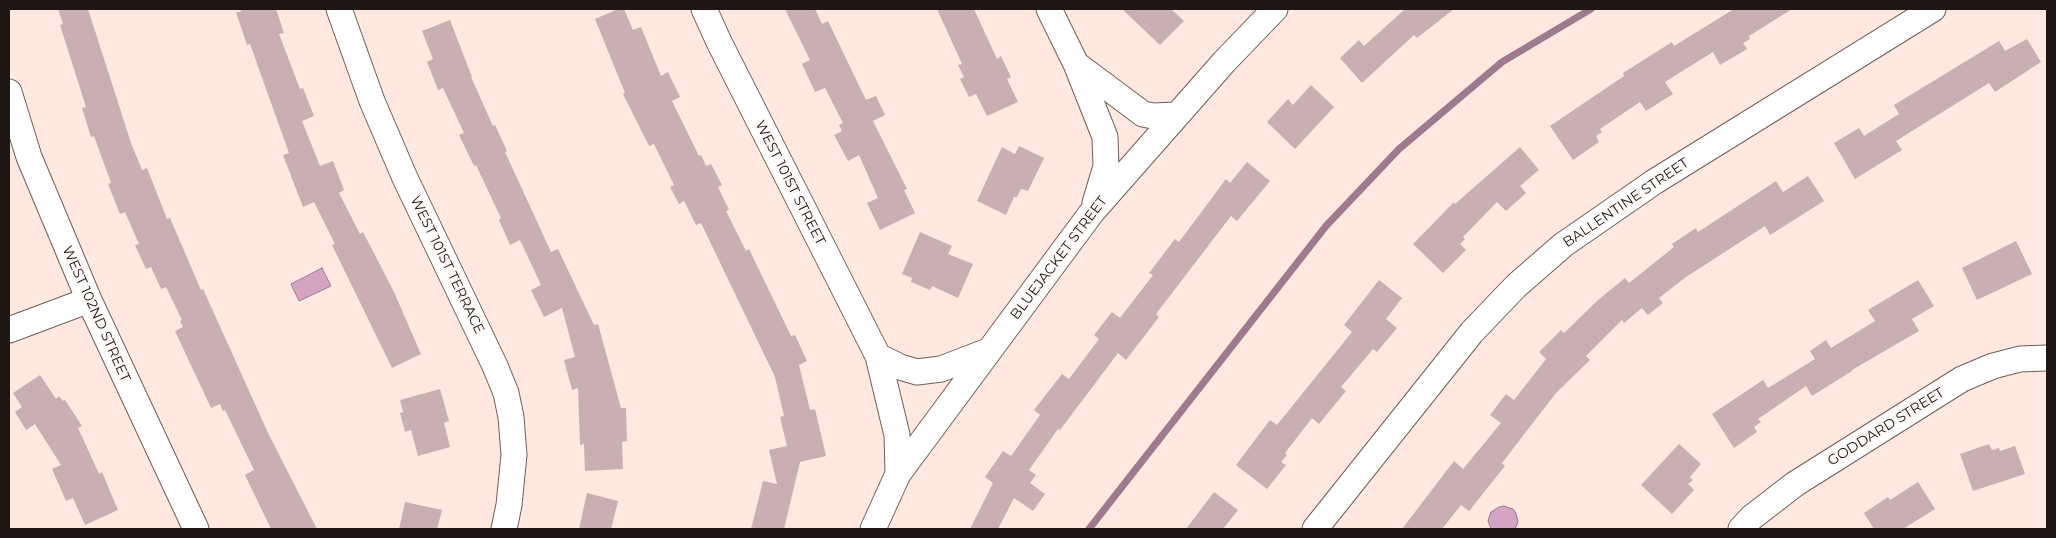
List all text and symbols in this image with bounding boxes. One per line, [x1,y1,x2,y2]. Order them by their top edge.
street label: WEST 101ST STREET [751,118,829,248]
street label: BALLENTINE STREET [1560,155,1692,251]
street label: WEST 101ST TERRACE [406,193,488,337]
street label: BLUEJACKET STREET [1007,193,1111,323]
street label: WEST 102ND STREET [58,243,134,385]
street label: GODDARD STREET [1825,384,1947,470]

